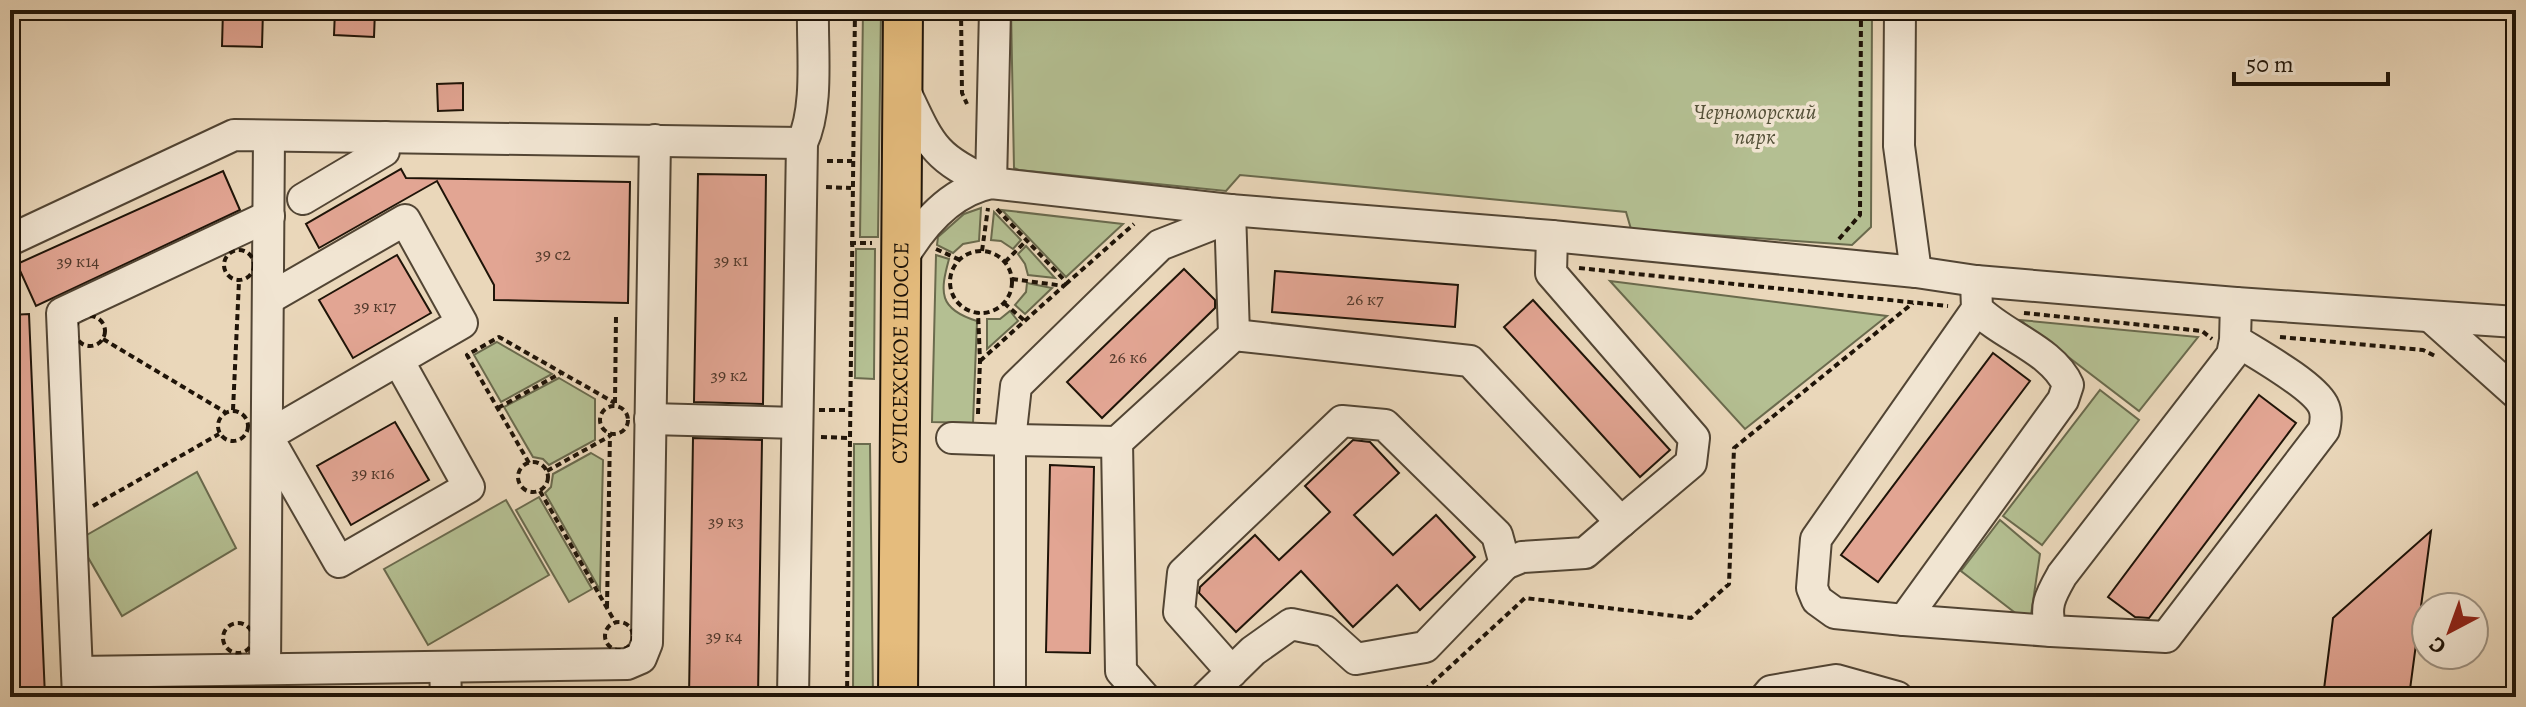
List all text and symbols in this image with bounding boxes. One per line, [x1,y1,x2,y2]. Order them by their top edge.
scale bar [2234,36,2388,86]
text: 50 m [2246,48,2294,80]
park label: Черноморский парк [1694,97,1817,152]
house number: 39 с2 [535,242,571,266]
street label: СУПСЕХСКОЕ ШОССЕ [885,242,916,464]
house number: 39 к1 [714,248,748,272]
house number: 39 к14 [57,249,99,273]
house number: 26 к7 [1346,287,1384,311]
house number: 39 к17 [354,294,397,318]
house number: 26 к6 [1109,345,1147,369]
house number: 39 к2 [710,363,748,387]
house number: 39 к16 [351,461,395,485]
house number: 39 к3 [708,509,744,533]
north arrow [2410,591,2490,671]
house number: 39 к4 [706,624,742,648]
text: С [2423,630,2452,661]

